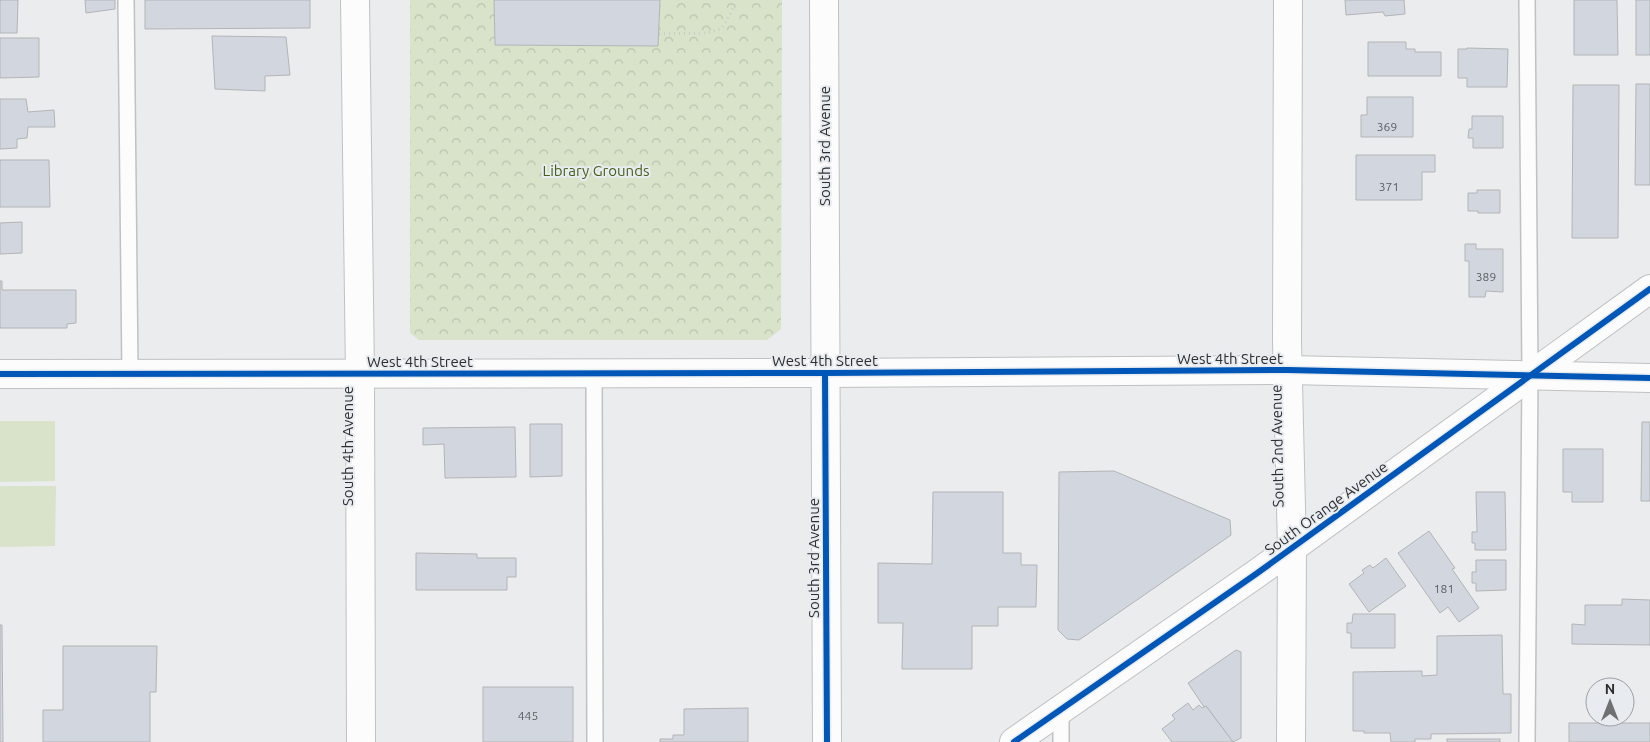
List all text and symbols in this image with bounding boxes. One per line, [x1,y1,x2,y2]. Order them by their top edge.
street label: South 3rd Avenue [816,86,833,206]
house number: 369 [1377,120,1397,133]
park label: Library Grounds [543,162,649,179]
house number: 371 [1379,180,1399,193]
house number: 389 [1476,270,1496,283]
street label: West 4th Street [1177,350,1283,367]
street label: West 4th Street [772,352,878,369]
street label: West 4th Street [367,353,473,370]
street label: South 2nd Avenue [1267,384,1287,508]
street label: South 4th Avenue [339,386,356,506]
street label: South Orange Avenue [1261,458,1391,558]
street label: South 3rd Avenue [805,498,822,618]
house number: 181 [1434,582,1454,595]
north arrow [1585,677,1635,727]
text: N [1605,681,1615,697]
house number: 445 [518,709,538,722]

